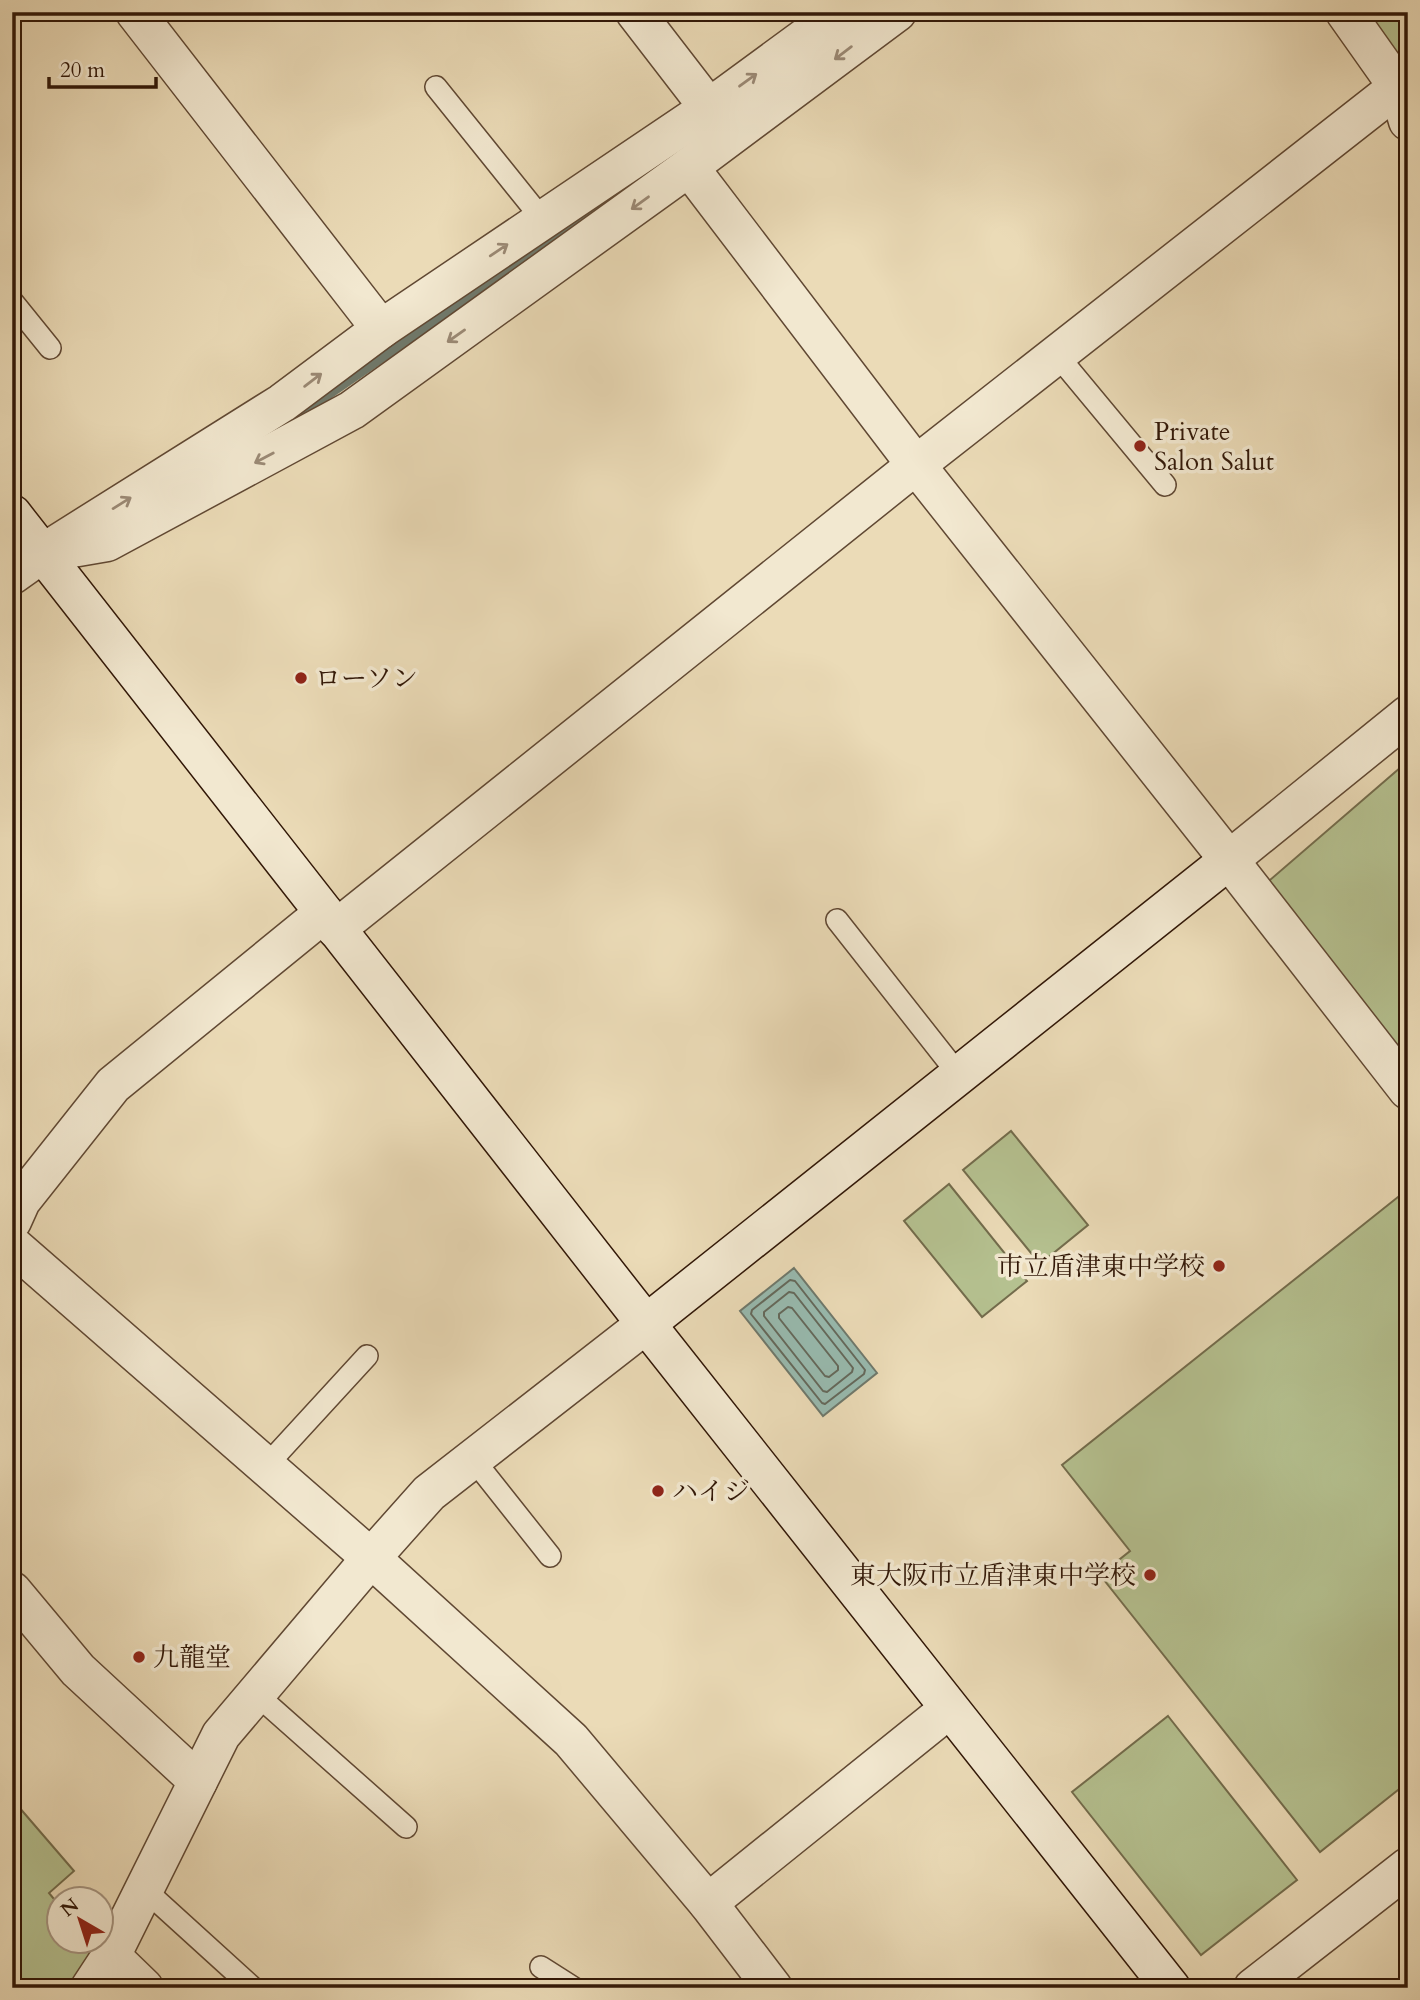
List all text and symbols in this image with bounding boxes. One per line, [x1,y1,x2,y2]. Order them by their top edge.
one-way arrow [833,45,852,60]
scale bar [49,46,156,90]
text: 20 m [60,56,105,85]
one-way arrow [738,73,757,87]
one-way arrow [631,196,650,210]
one-way arrow [489,242,508,257]
one-way arrow [447,329,466,343]
one-way arrow [303,372,322,387]
place label: Private Salon Salut [1154,414,1274,479]
marker: Private Salon Salut [1132,438,1148,454]
one-way arrow [254,451,275,465]
one-way arrow [112,496,131,511]
place label: ローソン [315,661,418,696]
marker: ローソン [293,670,309,686]
place label: 市立盾津東中学校 [997,1249,1205,1284]
marker: 市立盾津東中学校 [1211,1258,1227,1274]
place label: ハイジ [672,1474,750,1509]
marker: ハイジ [650,1483,666,1499]
place label: 東大阪市立盾津東中学校 [850,1558,1136,1593]
marker: 東大阪市立盾津東中学校 [1142,1567,1158,1583]
place label: 九龍堂 [153,1640,231,1675]
marker: 九龍堂 [131,1649,147,1665]
north arrow [46,1884,116,1954]
text: N [55,1892,85,1923]

